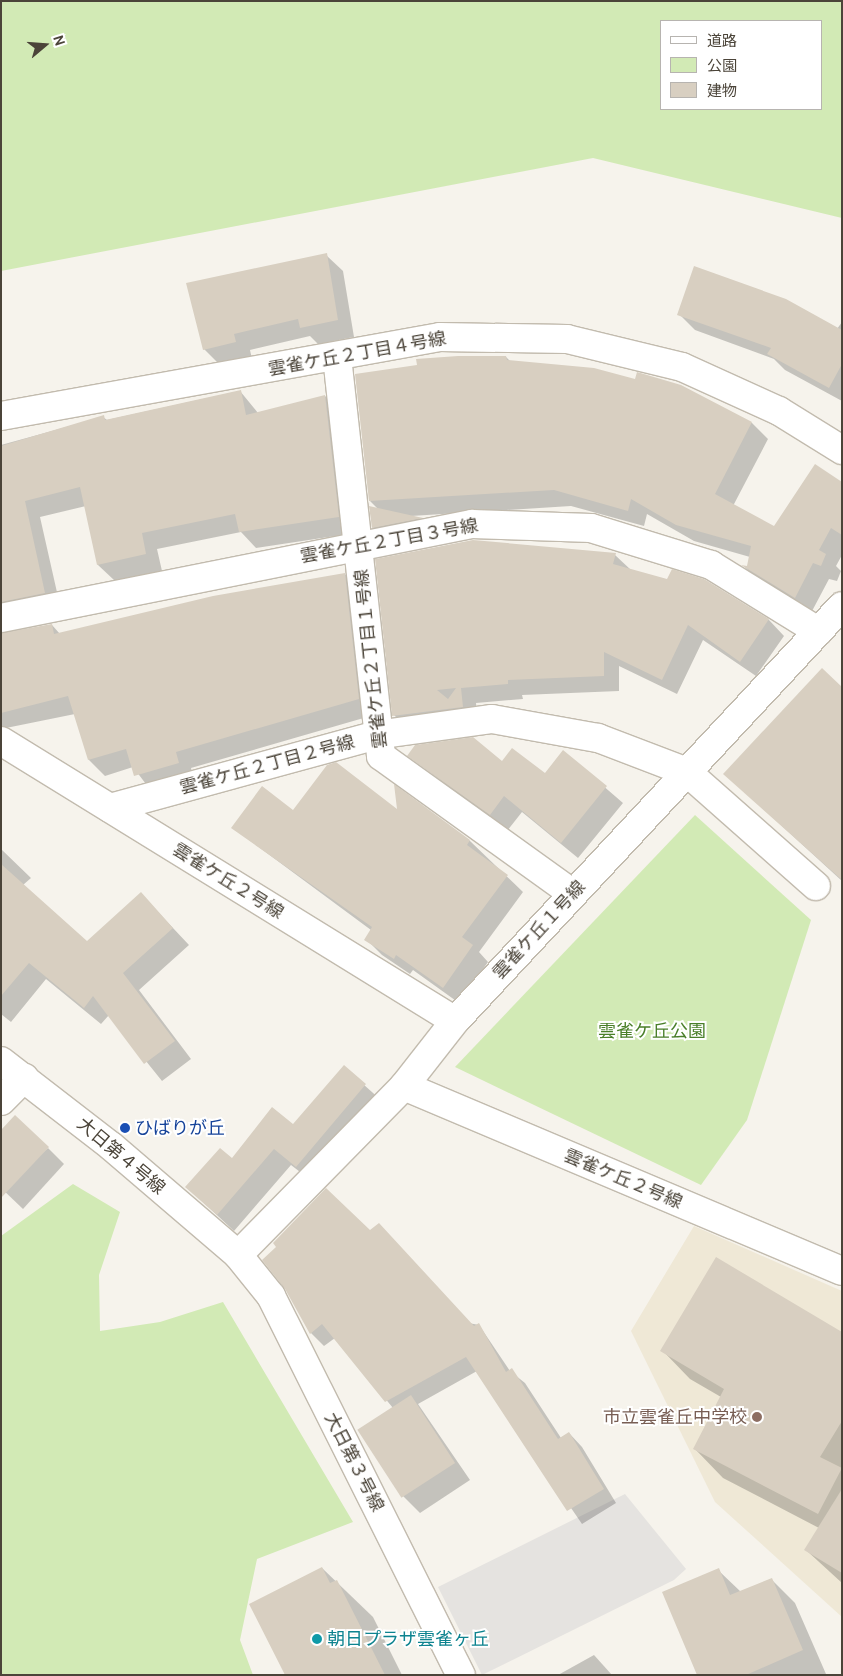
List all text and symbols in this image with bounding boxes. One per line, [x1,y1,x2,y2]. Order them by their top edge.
north arrow [20,20,70,70]
legend [660,20,823,110]
text: 道路 [707,32,737,50]
text: N [49,33,69,48]
text: 公園 [707,57,737,75]
text: 建物 [707,82,737,100]
street label: 雲雀ケ丘２丁目４号線 [266,328,448,380]
street label: 雲雀ケ丘２丁目３号線 [298,515,480,567]
street label: 雲雀ケ丘２丁目１号線 [351,568,391,750]
street label: 雲雀ケ丘２丁目２号線 [177,731,357,799]
street label: 雲雀ケ丘２号線 [169,838,287,924]
street label: 雲雀ケ丘１号線 [488,877,590,983]
park label: 雲雀ケ丘公園 [598,1020,706,1042]
street label: 大日第４号線 [73,1113,169,1199]
place label: ひばりが丘 [135,1117,225,1139]
marker: ひばりが丘 [119,1122,131,1134]
street label: 雲雀ケ丘２号線 [561,1144,685,1214]
place label: 市立雲雀丘中学校 [603,1406,747,1428]
street label: 大日第３号線 [320,1409,388,1515]
marker: 市立雲雀丘中学校 [751,1411,763,1423]
place label: 朝日プラザ雲雀ヶ丘 [327,1628,489,1650]
marker: 朝日プラザ雲雀ヶ丘 [311,1633,323,1645]

